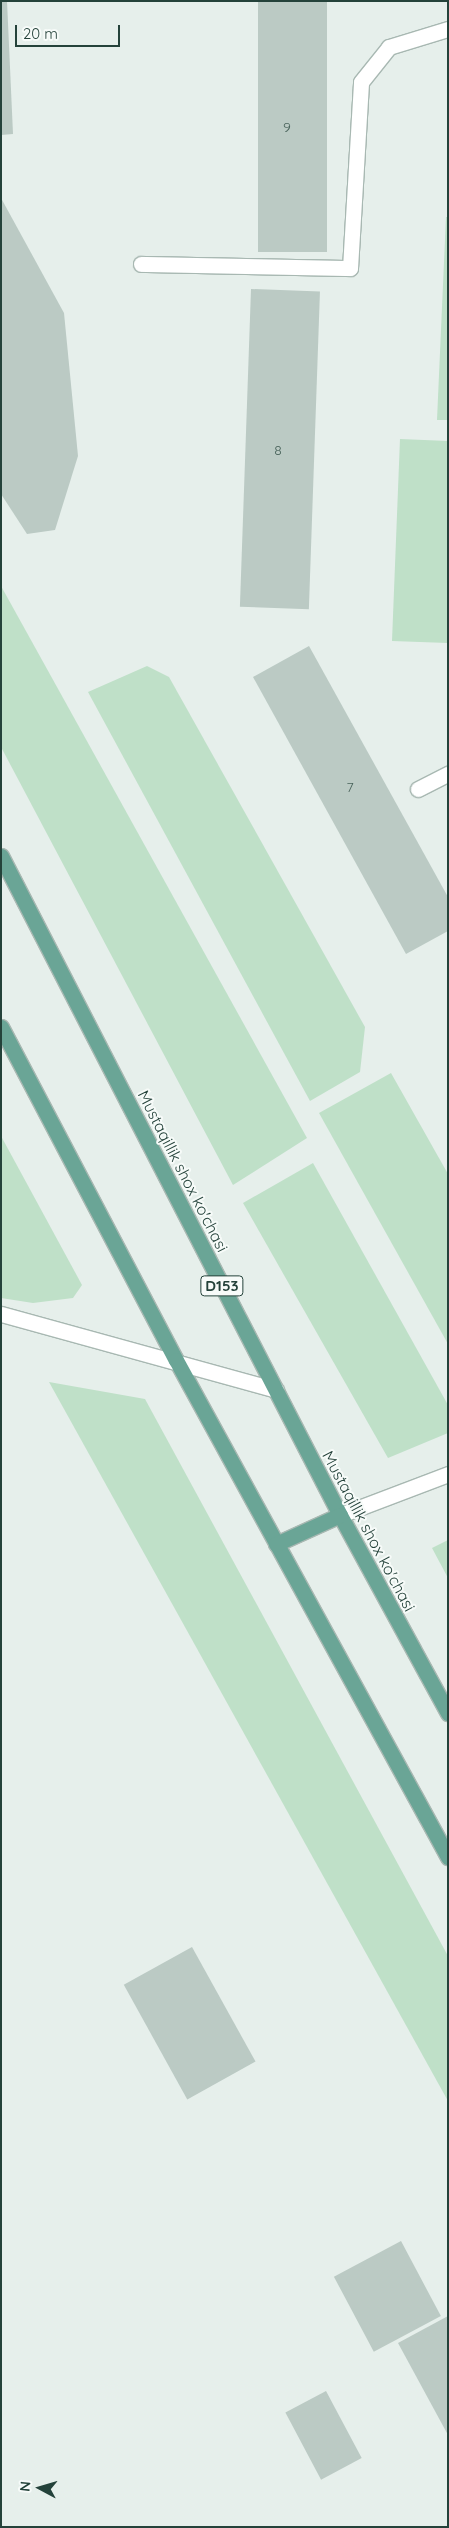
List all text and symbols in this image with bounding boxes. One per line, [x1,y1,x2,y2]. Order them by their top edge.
scale bar [18,15,122,47]
text: 20 m [23,24,58,43]
house number: 9 [283,119,291,135]
house number: 8 [274,442,282,458]
house number: 7 [346,779,354,795]
street label: Mustaqillik shox ko'chasi [134,1087,232,1255]
road number: D153 [200,1274,244,1298]
street label: Mustaqillik shox ko'chasi [319,1447,419,1615]
north arrow [15,2463,65,2513]
text: N [16,2480,35,2493]

